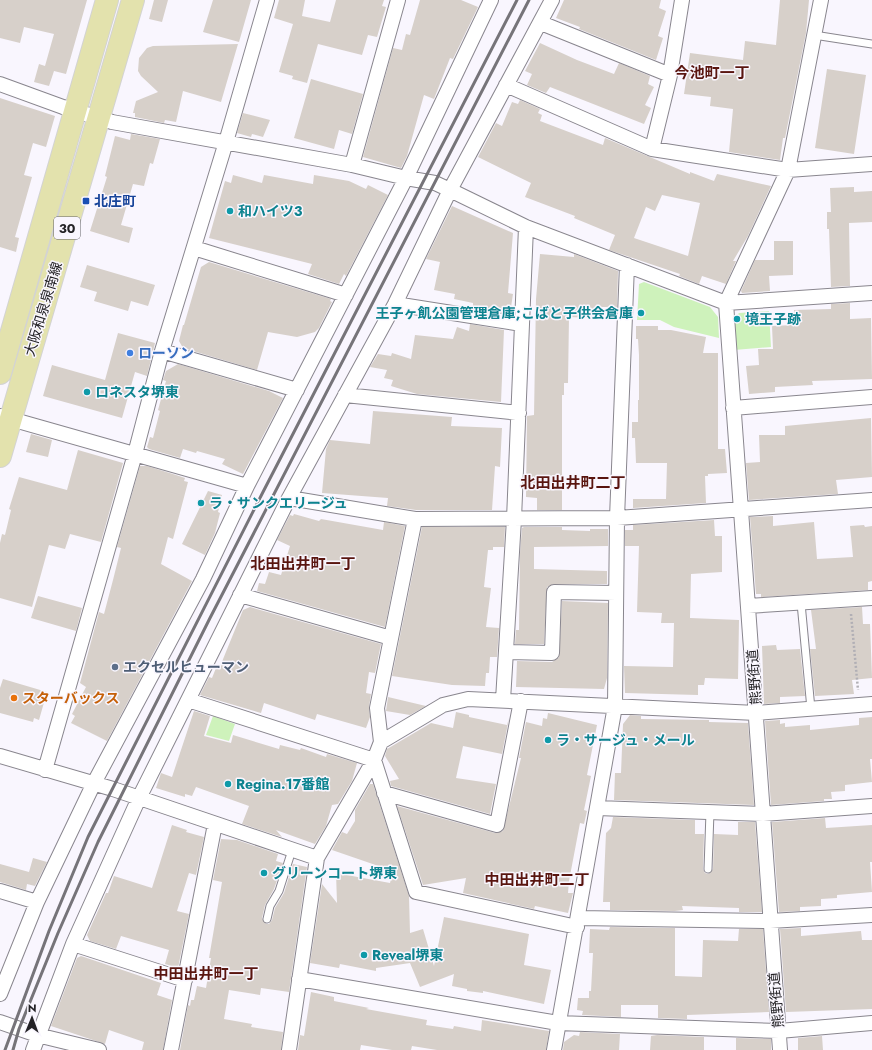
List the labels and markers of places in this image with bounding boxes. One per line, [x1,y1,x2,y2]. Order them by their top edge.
place label: 北庄町 [94,191,136,211]
marker: 北庄町 [81,196,91,206]
place label: 和ハイツ3 [238,201,303,221]
marker: 和ハイツ3 [225,206,235,216]
place label: 王子ヶ飢公園管理倉庫;こばと子供会倉庫 [375,303,633,323]
marker: 王子ヶ飢公園管理倉庫;こばと子供会倉庫 [636,308,646,318]
place label: 境王子跡 [745,309,801,329]
marker: 境王子跡 [732,314,742,324]
place label: ローソン [138,343,194,363]
marker: ローソン [125,348,135,358]
place label: ロネスタ堺東 [95,382,179,402]
marker: ロネスタ堺東 [82,387,92,397]
place label: ラ・サンクエリージュ [209,493,348,513]
marker: ラ・サンクエリージュ [196,498,206,508]
place label: エクセルヒューマン [123,657,249,677]
marker: エクセルヒューマン [110,662,120,672]
place label: スターバックス [22,688,119,708]
marker: スターバックス [9,693,19,703]
place label: ラ・サージュ・メール [556,730,695,750]
marker: ラ・サージュ・メール [543,735,553,745]
place label: Regina.17番館 [236,774,329,794]
marker: Regina.17番館 [223,779,233,789]
place label: グリーンコート堺東 [272,863,397,883]
marker: グリーンコート堺東 [259,868,269,878]
place label: Reveal堺東 [372,945,443,965]
marker: Reveal堺東 [359,950,369,960]

